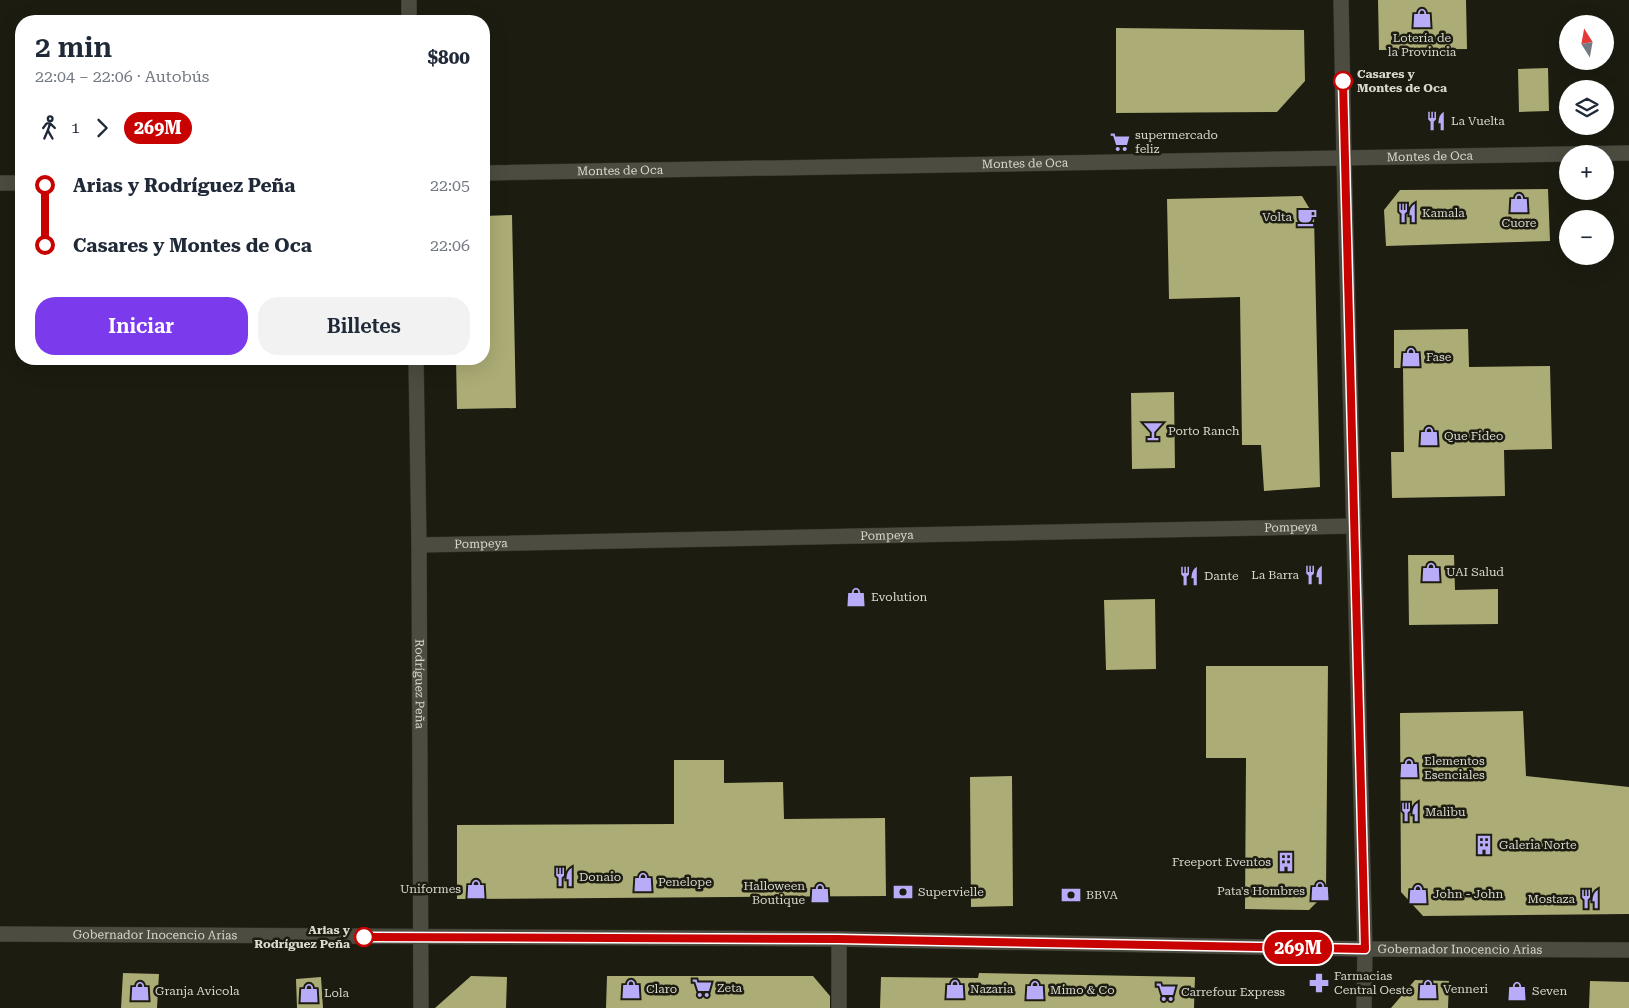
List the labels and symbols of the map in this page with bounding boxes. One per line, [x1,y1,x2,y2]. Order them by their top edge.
shop icon: Lotería de la Provincia [1411,7,1433,29]
north arrow [1559,15,1614,70]
place label: Lotería de la Provincia [1388,31,1457,59]
place label: Casares y Montes de Oca [1357,67,1447,95]
marker: Casares y Montes de Oca [1333,71,1353,91]
restaurant icon: La Vuelta [1425,110,1447,132]
place label: La Vuelta [1451,114,1505,128]
place label: supermercado feliz [1135,128,1218,156]
supermarket icon: supermercado feliz [1109,131,1131,153]
street label: Montes de Oca [1387,149,1474,164]
street label: Montes de Oca [982,156,1069,171]
street label: Montes de Oca [577,163,664,178]
shop icon: Cuore [1508,192,1530,214]
restaurant icon: Kamala [1396,202,1418,224]
cafe icon: Volta [1296,206,1318,228]
place label: Kamala [1422,206,1465,220]
place label: Volta [1262,210,1292,224]
place label: Cuore [1502,216,1537,230]
shop icon: Fase [1400,346,1422,368]
place label: Fase [1426,350,1452,364]
bar icon: Porto Ranch [1142,420,1164,442]
place label: Porto Ranch [1168,424,1240,438]
shop icon: Que Fideo [1418,425,1440,447]
place label: Que Fideo [1444,429,1503,443]
street label: Pompeya [1264,520,1318,535]
street label: Pompeya [860,528,914,543]
street label: Pompeya [454,536,508,551]
shop icon: UAI Salud [1420,561,1442,583]
restaurant icon: La Barra [1303,564,1325,586]
restaurant icon: Dante [1178,565,1200,587]
place label: UAI Salud [1446,565,1504,579]
place label: La Barra [1251,568,1299,582]
place label: Dante [1204,569,1239,583]
shop icon: Evolution [845,586,867,608]
place label: Evolution [871,590,928,604]
street label: Rodríguez Peña [412,639,427,729]
place label: Elementos Esenciales [1424,754,1485,782]
shop icon: Elementos Esenciales [1398,757,1420,779]
restaurant icon: Malibu [1399,801,1421,823]
place label: Malibu [1425,805,1466,819]
building icon: Galeria Norte [1473,834,1495,856]
place label: Galeria Norte [1499,838,1577,852]
building icon: Freeport Eventos [1275,851,1297,873]
place label: Freeport Eventos [1172,855,1271,869]
restaurant icon: Donaio [553,866,575,888]
place label: Donaio [579,870,621,884]
shop icon: Penelope [632,871,654,893]
place label: Penelope [658,875,712,889]
shop icon: Uniformes [465,878,487,900]
place label: Halloween Boutique [743,879,805,907]
shop icon: Pata's Hombres [1309,880,1331,902]
bank icon: Supervielle [892,881,914,903]
place label: Uniformes [400,882,461,896]
shop icon: Halloween Boutique [809,882,831,904]
shop icon: John - John [1407,883,1429,905]
bank icon: BBVA [1060,884,1082,906]
place label: Pata's Hombres [1217,884,1305,898]
place label: Supervielle [918,885,984,899]
place label: John - John [1433,887,1504,901]
place label: BBVA [1086,888,1119,902]
restaurant icon: Mostaza [1579,888,1601,910]
place label: Mostaza [1528,892,1575,906]
place label: Arias y Rodríguez Peña [254,923,351,951]
street label: Gobernador Inocencio Arias [73,927,238,942]
marker: Arias y Rodríguez Peña [354,927,374,947]
line badge: 269M [1263,932,1333,964]
street label: Gobernador Inocencio Arias [1378,942,1542,957]
place label: Farmacias Central Oeste [1334,969,1413,997]
pharmacy icon: Farmacias Central Oeste [1308,972,1330,994]
supermarket icon: Zeta [691,977,713,999]
shop icon: Claro [620,978,642,1000]
shop icon: Nazaria [944,978,966,1000]
shop icon: Venneri [1417,978,1439,1000]
shop icon: Mimo & Co [1024,979,1046,1001]
shop icon: Granja Avicola [129,980,151,1002]
shop icon: Seven [1506,980,1528,1002]
place label: Zeta [717,981,743,995]
supermarket icon: Carrefour Express [1155,981,1177,1003]
shop icon: Lola [298,982,320,1004]
place label: Claro [646,982,677,996]
place label: Nazaria [970,982,1014,996]
place label: Venneri [1443,982,1488,996]
place label: Mimo & Co [1050,983,1115,997]
place label: Granja Avicola [155,984,240,998]
place label: Seven [1532,984,1567,998]
place label: Carrefour Express [1181,985,1285,999]
place label: Lola [324,986,350,1000]

